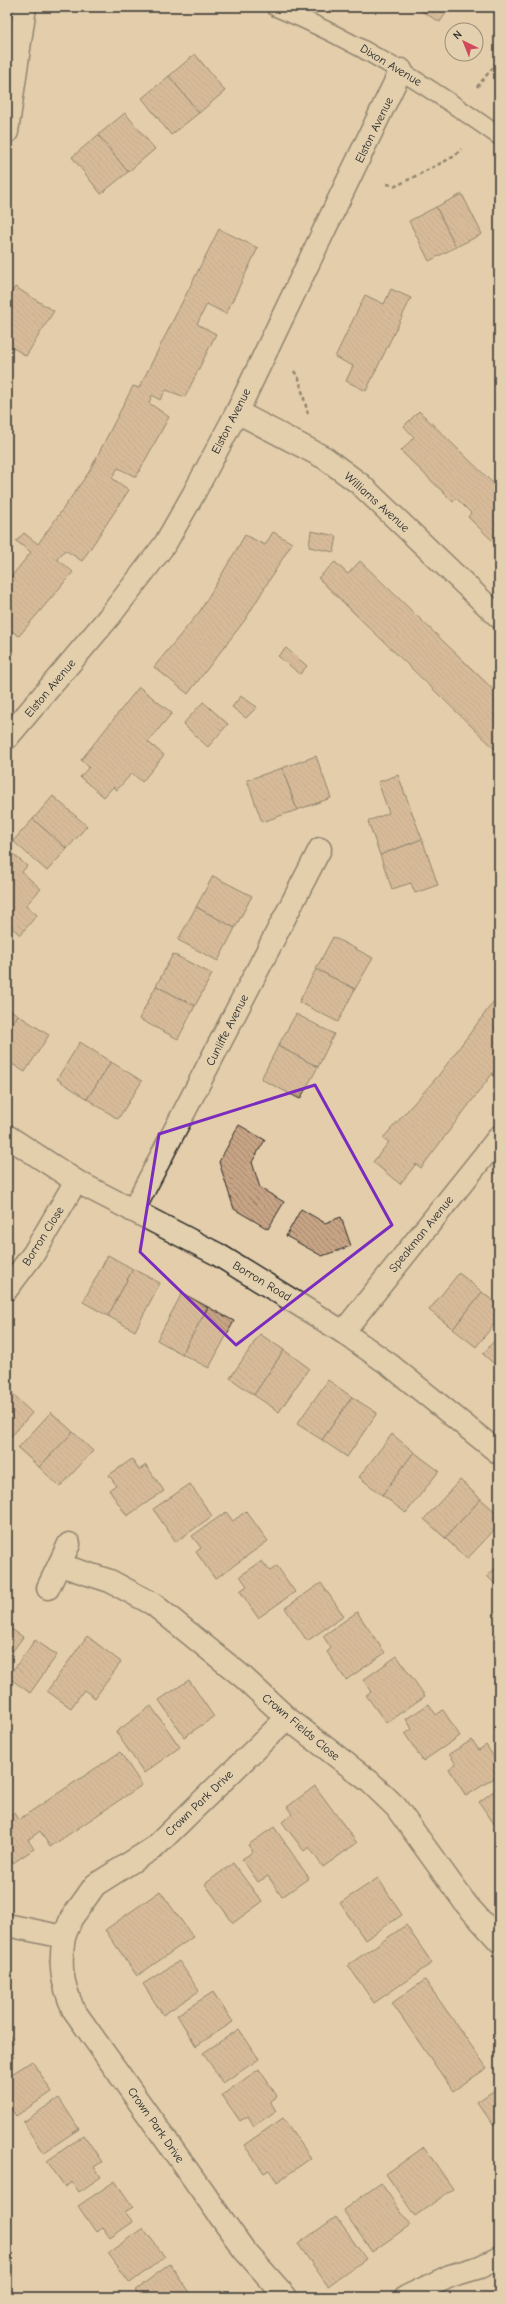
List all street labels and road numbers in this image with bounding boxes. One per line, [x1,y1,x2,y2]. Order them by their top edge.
street label: Dixon Avenue [358,41,424,89]
street label: Elston Avenue [352,95,396,165]
street label: Elston Avenue [209,386,253,456]
street label: Williams Avenue [342,469,412,535]
street label: Elston Avenue [22,656,78,720]
street label: Cunliffe Avenue [203,992,251,1068]
street label: Speakman Avenue [386,1193,456,1275]
street label: Borron Close [19,1204,67,1268]
street label: Borron Road [230,1258,294,1304]
street label: Crown Fields Close [259,1690,343,1764]
street label: Crown Park Drive [162,1767,236,1839]
street label: Crown Park Drive [125,2085,187,2165]

